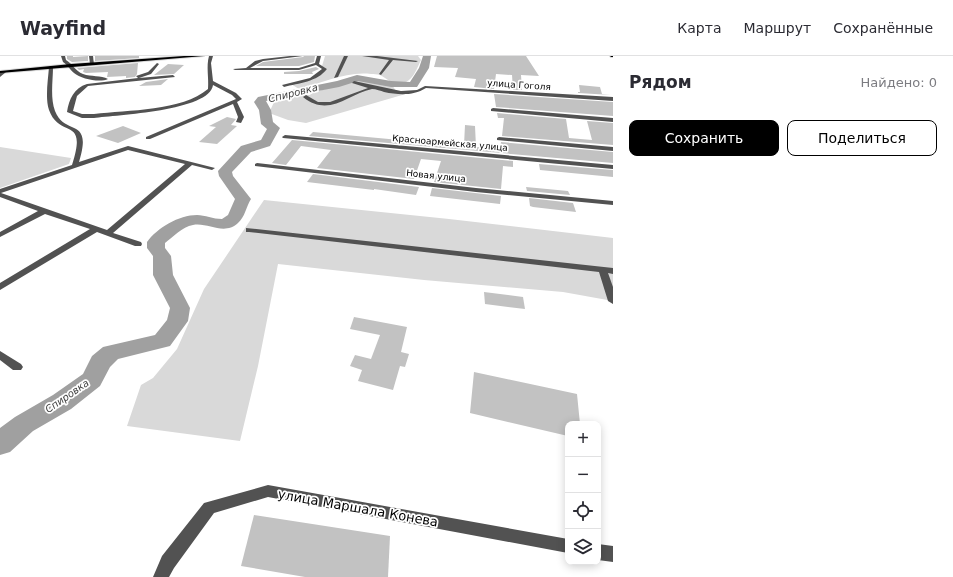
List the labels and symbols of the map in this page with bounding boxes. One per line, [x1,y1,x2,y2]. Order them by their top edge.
street label: улица Гоголя [487,78,551,92]
water label: Спировка [267,82,319,104]
street label: Красноармейская улица [392,133,508,153]
street label: Новая улица [406,168,466,184]
water label: Спировка [43,377,91,415]
street label: улица Маршала Конева [277,487,439,529]

